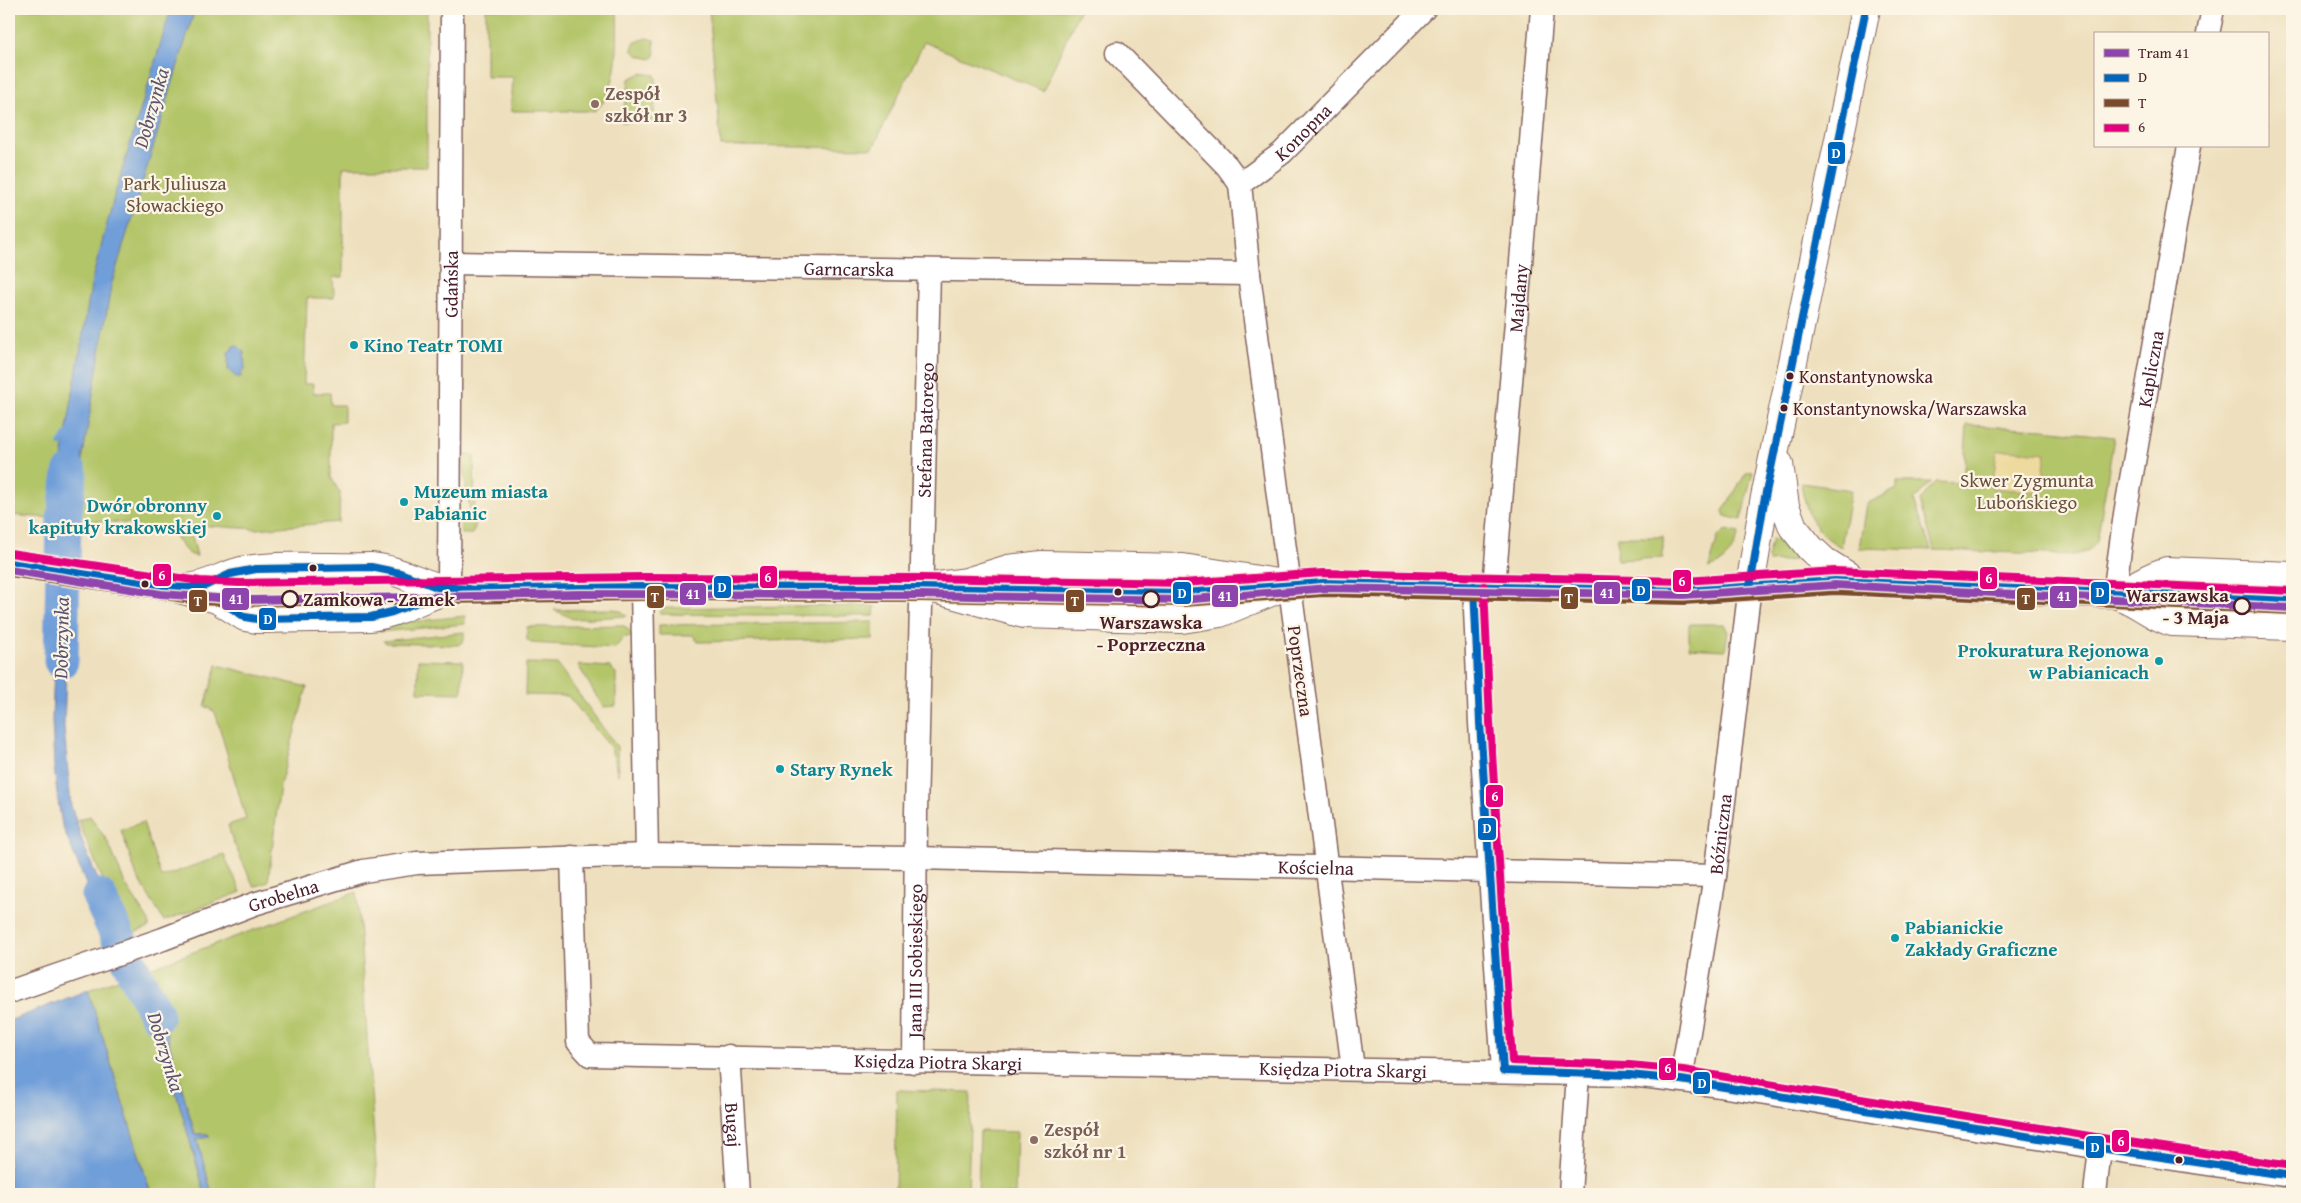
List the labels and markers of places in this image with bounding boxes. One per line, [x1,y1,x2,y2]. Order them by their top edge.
place label: Zespół szkół nr 3 [605,79,688,129]
marker: Zespół szkół nr 3 [589,98,601,110]
place label: Kino Teatr TOMI [364,331,503,359]
marker: Kino Teatr TOMI [348,339,360,351]
place label: Konstantynowska [1799,363,1933,390]
marker: Konstantynowska [1785,371,1795,381]
place label: Konstantynowska/Warszawska [1793,395,2027,422]
marker: Konstantynowska/Warszawska [1779,403,1789,413]
place label: Muzeum miasta Pabianic [414,477,548,527]
place label: Dwór obronny kapituły krakowskiej [29,491,207,541]
marker: Muzeum miasta Pabianic [398,496,410,508]
marker: Dwór obronny kapituły krakowskiej [211,510,223,522]
unlabelled marker [308,563,318,573]
unlabelled marker [140,579,150,589]
place label: Warszawska - 3 Maja [2126,581,2229,631]
place label: Zamkowa - Zamek [303,585,455,613]
unlabelled marker [1113,587,1123,597]
marker: Zamkowa - Zamek [281,590,299,608]
marker: Warszawska - Poprzeczna [1142,590,1160,608]
marker: Warszawska - 3 Maja [2233,597,2251,615]
place label: Warszawska - Poprzeczna [1097,608,1206,658]
place label: Prokuratura Rejonowa w Pabianicach [1958,636,2150,686]
marker: Prokuratura Rejonowa w Pabianicach [2153,655,2165,667]
place label: Stary Rynek [790,755,893,783]
marker: Stary Rynek [774,763,786,775]
place label: Pabianickie Zakłady Graficzne [1905,913,2058,963]
marker: Pabianickie Zakłady Graficzne [1889,932,1901,944]
place label: Zespół szkół nr 1 [1044,1115,1127,1165]
marker: Zespół szkół nr 1 [1028,1134,1040,1146]
unlabelled marker [2174,1155,2184,1165]

